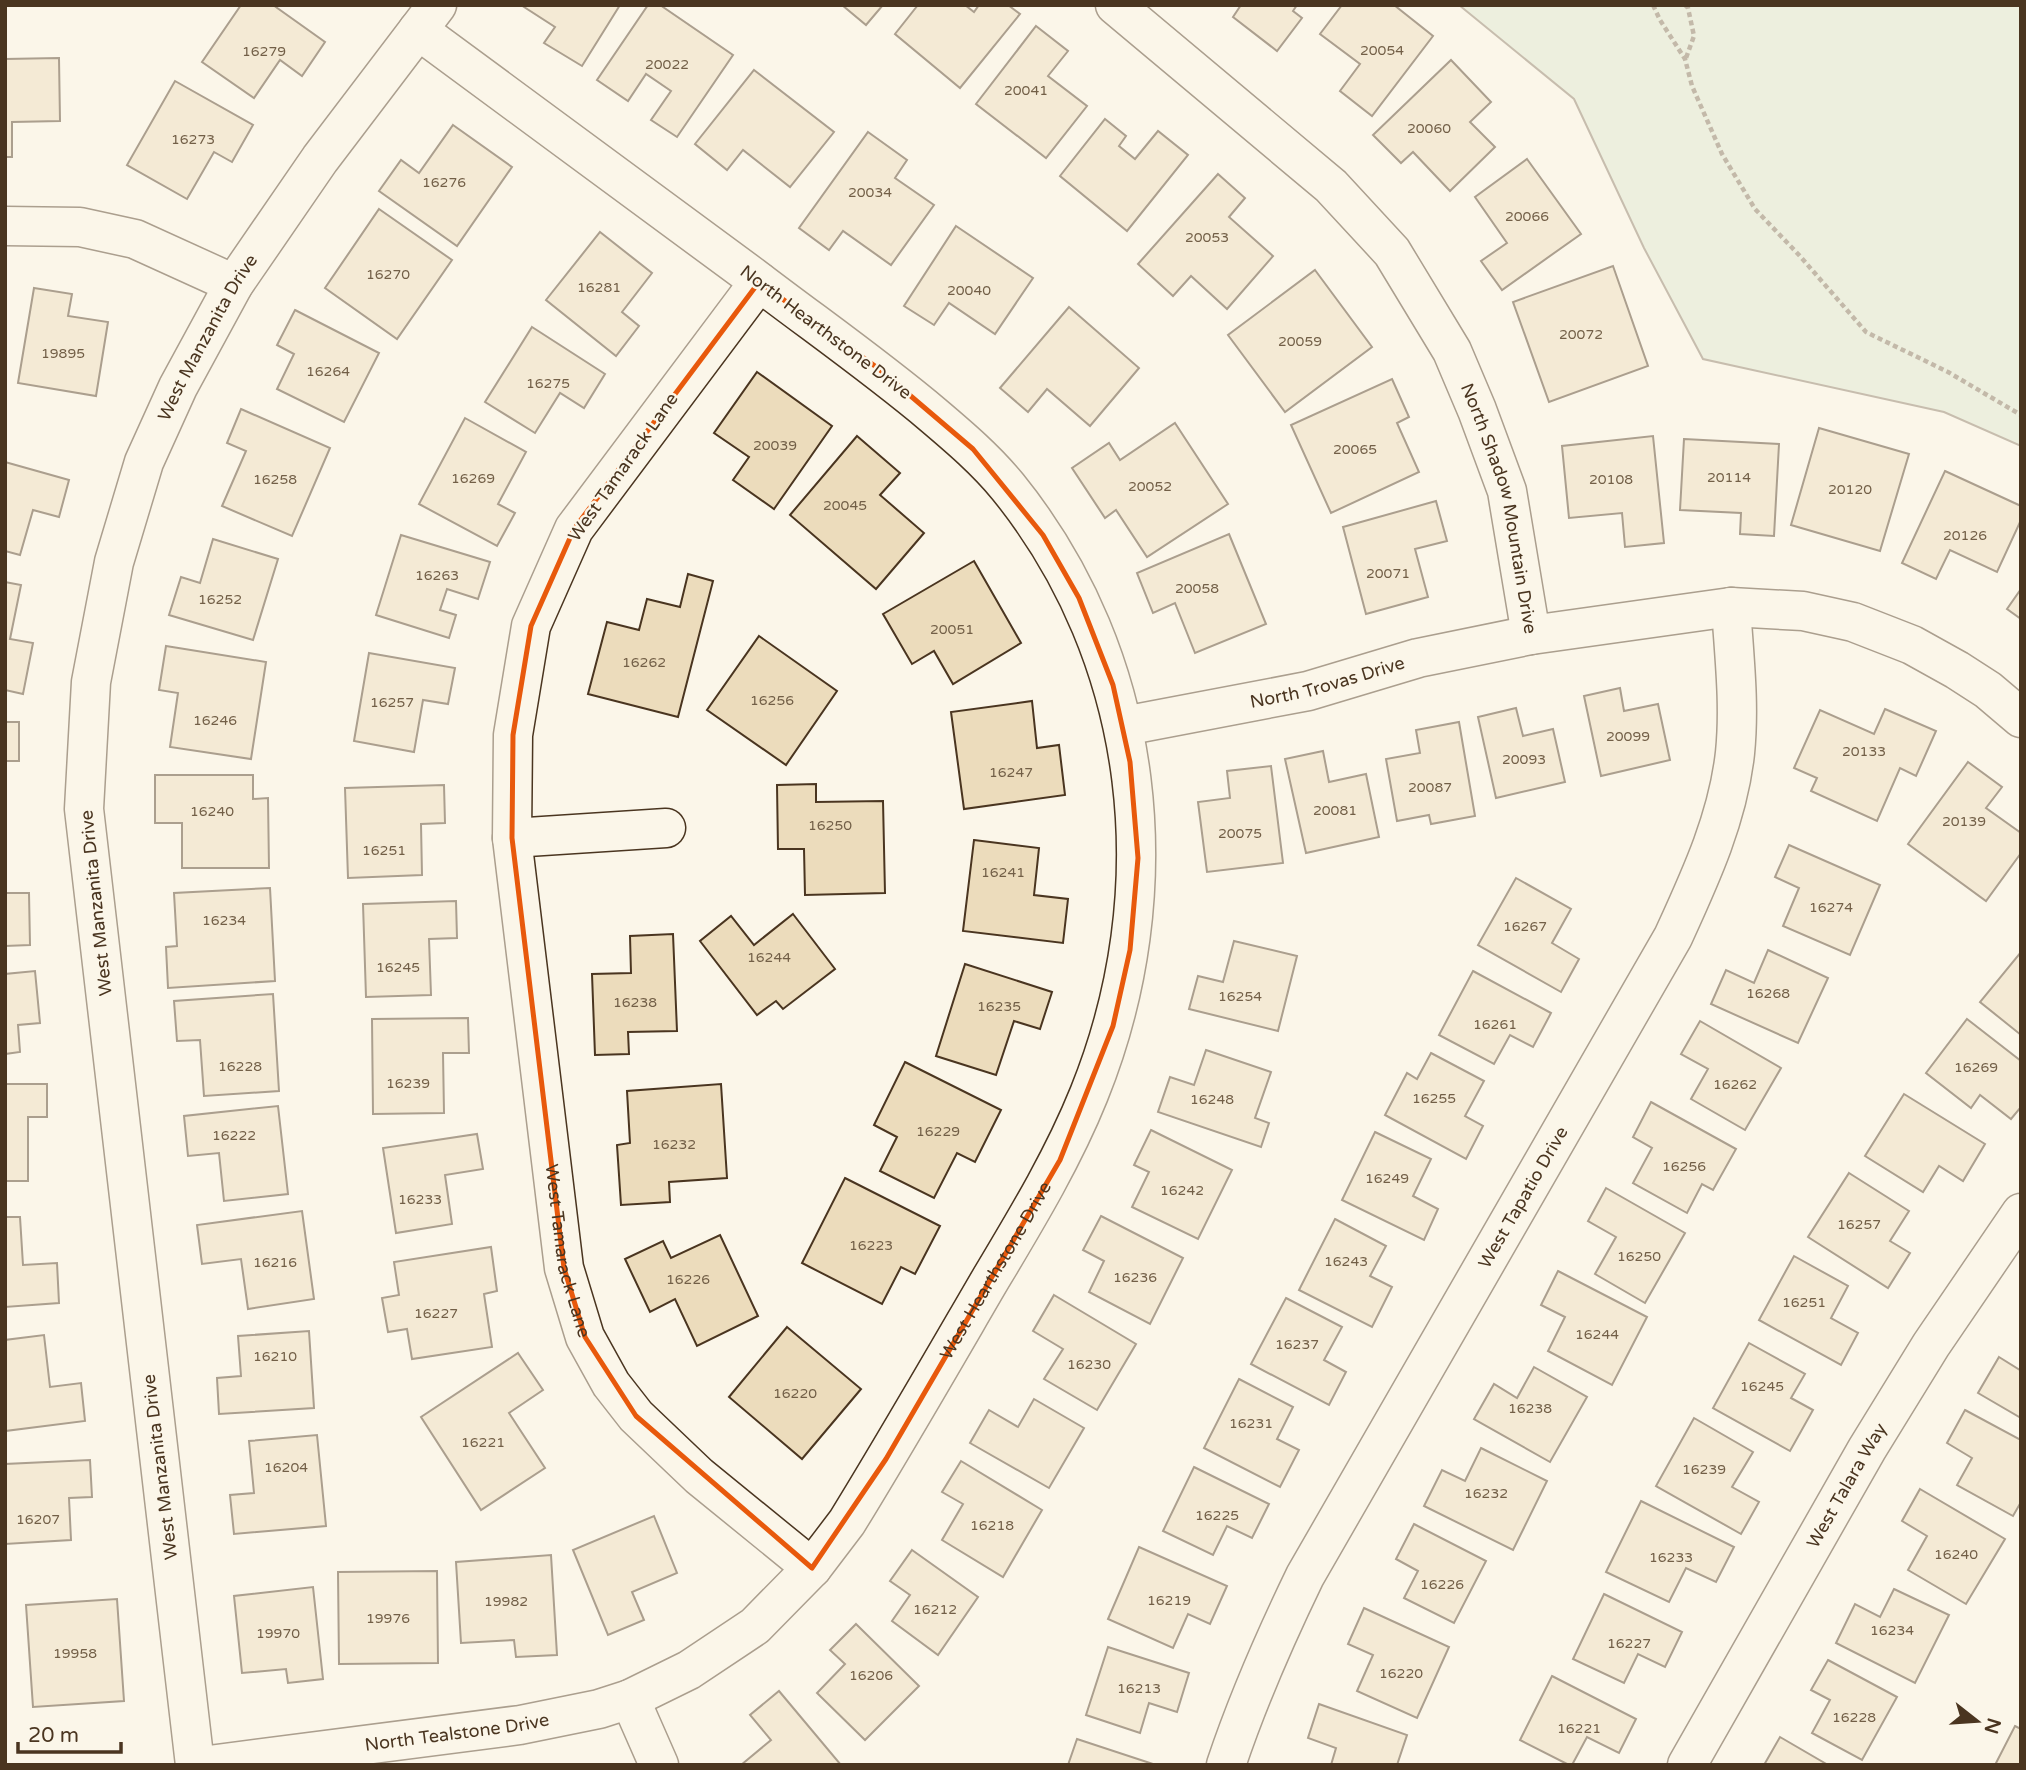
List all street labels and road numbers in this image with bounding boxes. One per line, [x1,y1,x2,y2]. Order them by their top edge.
street label: West Manzanita Drive [153,250,262,424]
street label: North Hearthstone Drive [736,260,916,404]
street label: North Shadow Mountain Drive [1456,380,1542,636]
street label: West Tamarack Lane [563,388,683,546]
street label: North Trovas Drive [1248,652,1407,713]
street label: West Manzanita Drive [75,809,117,997]
street label: West Tapatio Drive [1474,1122,1573,1272]
street label: West Tamarack Lane [541,1163,596,1340]
street label: West Hearthstone Drive [935,1178,1056,1364]
street label: West Manzanita Drive [138,1373,182,1561]
street label: West Talara Way [1802,1418,1892,1552]
street label: North Tealstone Drive [363,1708,551,1756]

